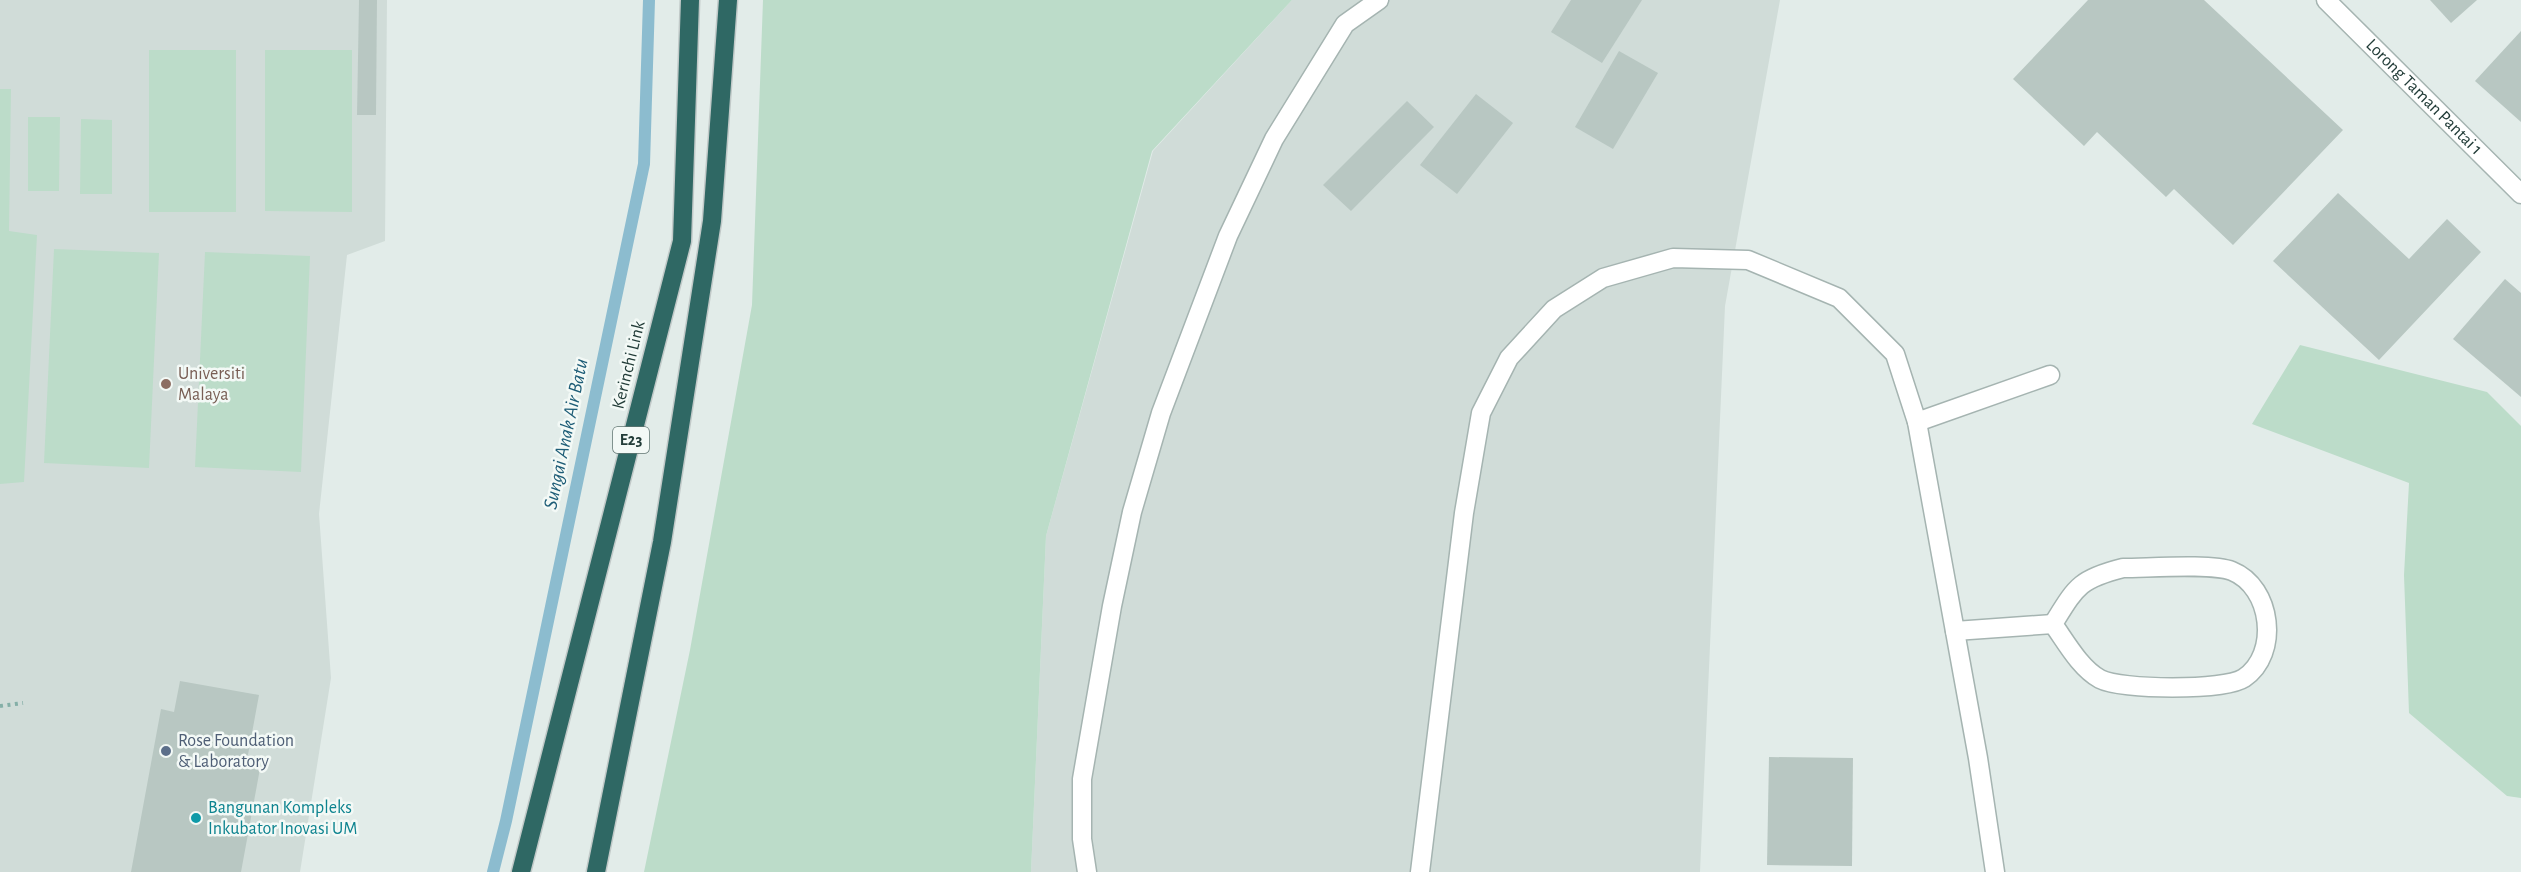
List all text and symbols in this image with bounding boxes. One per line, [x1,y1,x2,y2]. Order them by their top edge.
street label: Lorong Taman Pantai 1 [2362,36,2485,159]
street label: Kerinchi Link [609,318,649,411]
water label: Sungai Anak Air Batu [540,357,592,511]
place label: Universiti Malaya [178,365,245,404]
marker: Universiti Malaya [159,377,173,391]
road number: E23 [613,427,649,453]
place label: Rose Foundation & Laboratory [178,732,294,771]
marker: Rose Foundation & Laboratory [159,744,173,758]
place label: Bangunan Kompleks Inkubator Inovasi UM [208,799,357,838]
marker: Bangunan Kompleks Inkubator Inovasi UM [189,811,203,825]

